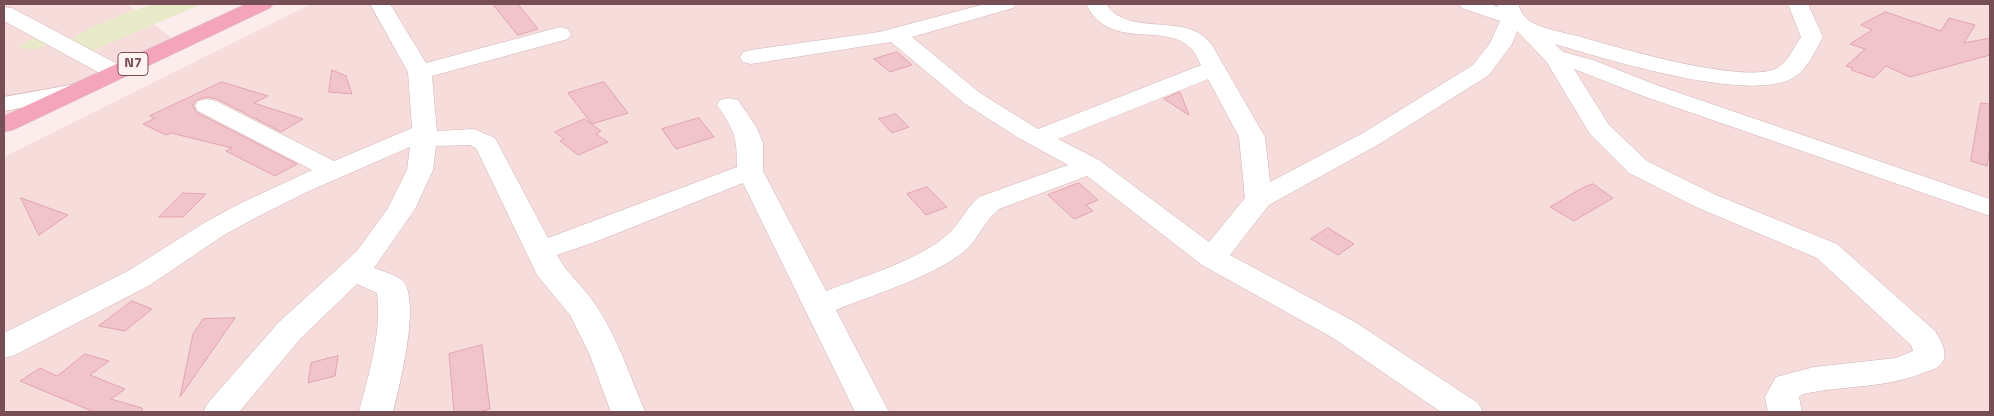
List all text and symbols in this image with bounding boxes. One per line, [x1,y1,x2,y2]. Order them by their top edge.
road number: N7 [118,52,148,76]

